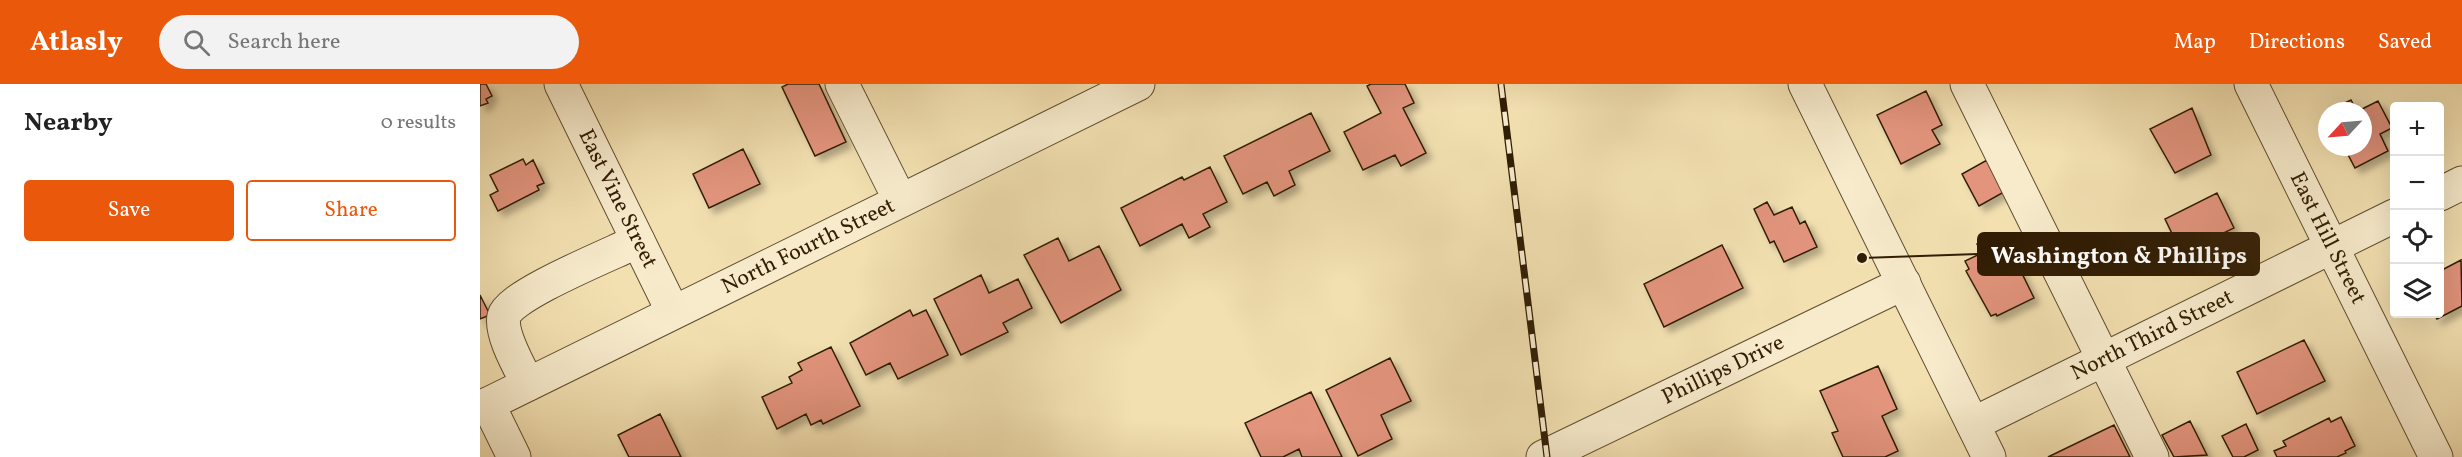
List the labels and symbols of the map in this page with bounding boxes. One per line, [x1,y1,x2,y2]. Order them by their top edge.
north arrow [2318,102,2372,156]
street label: East Vine Street [570,124,665,274]
street label: East Hill Street [2281,167,2373,310]
street label: North Fourth Street [716,190,901,302]
callout: Washington & Phillips [1978,233,2259,275]
text: Washington & Phillips [1991,240,2247,274]
street label: North Third Street [2066,282,2239,389]
street label: Phillips Drive [1657,327,1790,413]

